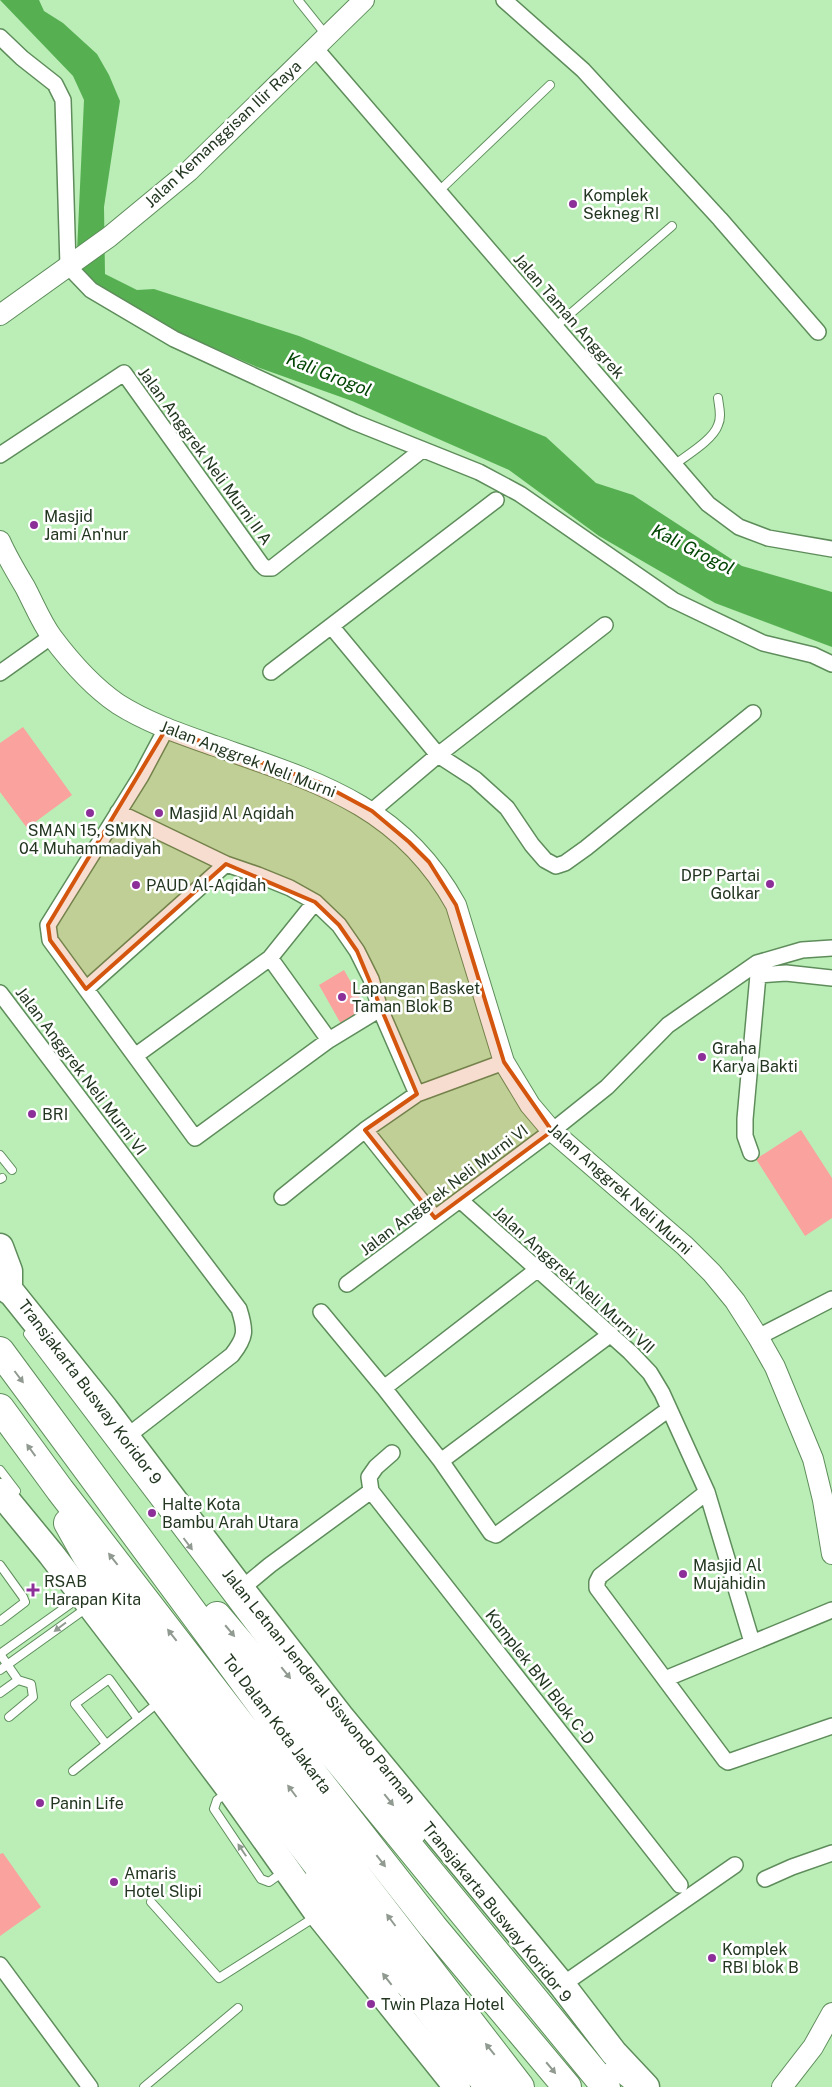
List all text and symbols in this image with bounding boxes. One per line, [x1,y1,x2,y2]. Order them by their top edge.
street label: Jalan Kemanggisan Ilir Raya [141,56,305,212]
place label: Komplek Sekneg RI [583,186,659,223]
marker: Komplek Sekneg RI [567,198,579,210]
street label: Jalan Taman Anggrek [510,250,628,382]
water label: Kali Grogol [283,347,375,401]
street label: Jalan Anggrek Neli Murni II A [134,363,276,549]
place label: Masjid Jami An'nur [44,507,129,544]
marker: Masjid Jami An'nur [28,519,40,531]
water label: Kali Grogol [648,519,738,579]
street label: Jalan Anggrek Neli Murni [157,717,339,801]
place label: Masjid Al Aqidah [169,804,294,823]
marker: SMAN 15, SMKN 04 Muhammadiyah [84,807,96,819]
marker: Masjid Al Aqidah [153,807,165,819]
place label: SMAN 15, SMKN 04 Muhammadiyah [19,821,161,858]
place label: DPP Partai Golkar [681,866,760,903]
place label: PAUD Al-Aqidah [146,876,266,895]
marker: DPP Partai Golkar [764,878,776,890]
marker: PAUD Al-Aqidah [130,879,142,891]
place label: Lapangan Basket Taman Blok B [352,979,480,1016]
street label: Jalan Anggrek Neli Murni VI [12,983,150,1159]
marker: Lapangan Basket Taman Blok B [336,991,348,1003]
place label: Graha Karya Bakti [712,1039,798,1076]
marker: Graha Karya Bakti [696,1051,708,1063]
place label: BRI [42,1105,68,1124]
marker: BRI [26,1108,38,1120]
street label: Jalan Anggrek Neli Murni [544,1119,696,1259]
street label: Jalan Anggrek Neli Murni VI [356,1121,532,1259]
street label: Jalan Anggrek Neli Murni VII [490,1203,658,1357]
street label: Transjakarta Busway Koridor 9 [14,1296,166,1488]
one-way arrow [14,1370,24,1383]
one-way arrow [27,1444,37,1457]
place label: Halte Kota Bambu Arah Utara [162,1495,299,1532]
marker: Halte Kota Bambu Arah Utara [146,1507,158,1519]
one-way arrow [183,1537,194,1550]
one-way arrow [108,1553,119,1566]
place label: Masjid Al Mujahidin [693,1556,766,1593]
street label: Jalan Letnan Jenderal Siswondo Parman [218,1565,420,1807]
marker: Masjid Al Mujahidin [677,1568,689,1580]
place label: RSAB Harapan Kita [44,1572,141,1609]
marker: RSAB Harapan Kita [26,1583,40,1597]
street label: Komplek BNI Blok C-D [481,1606,599,1748]
one-way arrow [54,1622,67,1633]
one-way arrow [224,1624,235,1637]
one-way arrow [166,1629,177,1642]
street label: Tol Dalam Kota Jakarta [218,1651,336,1797]
one-way arrow [281,1667,292,1680]
one-way arrow [287,1785,298,1798]
one-way arrow [383,1793,394,1806]
place label: Panin Life [50,1794,124,1813]
marker: Panin Life [34,1797,46,1809]
street label: Transjakarta Busway Koridor 9 [418,1818,576,2006]
one-way arrow [237,1844,247,1857]
one-way arrow [376,1854,387,1867]
place label: Amaris Hotel Slipi [124,1864,202,1901]
marker: Amaris Hotel Slipi [108,1876,120,1888]
one-way arrow [386,1913,396,1927]
place label: Komplek RBI blok B [722,1940,799,1977]
marker: Komplek RBI blok B [706,1952,718,1964]
one-way arrow [382,1973,393,1986]
place label: Twin Plaza Hotel [381,1995,505,2014]
marker: Twin Plaza Hotel [365,1998,377,2010]
one-way arrow [484,2043,495,2056]
one-way arrow [545,2061,556,2074]

